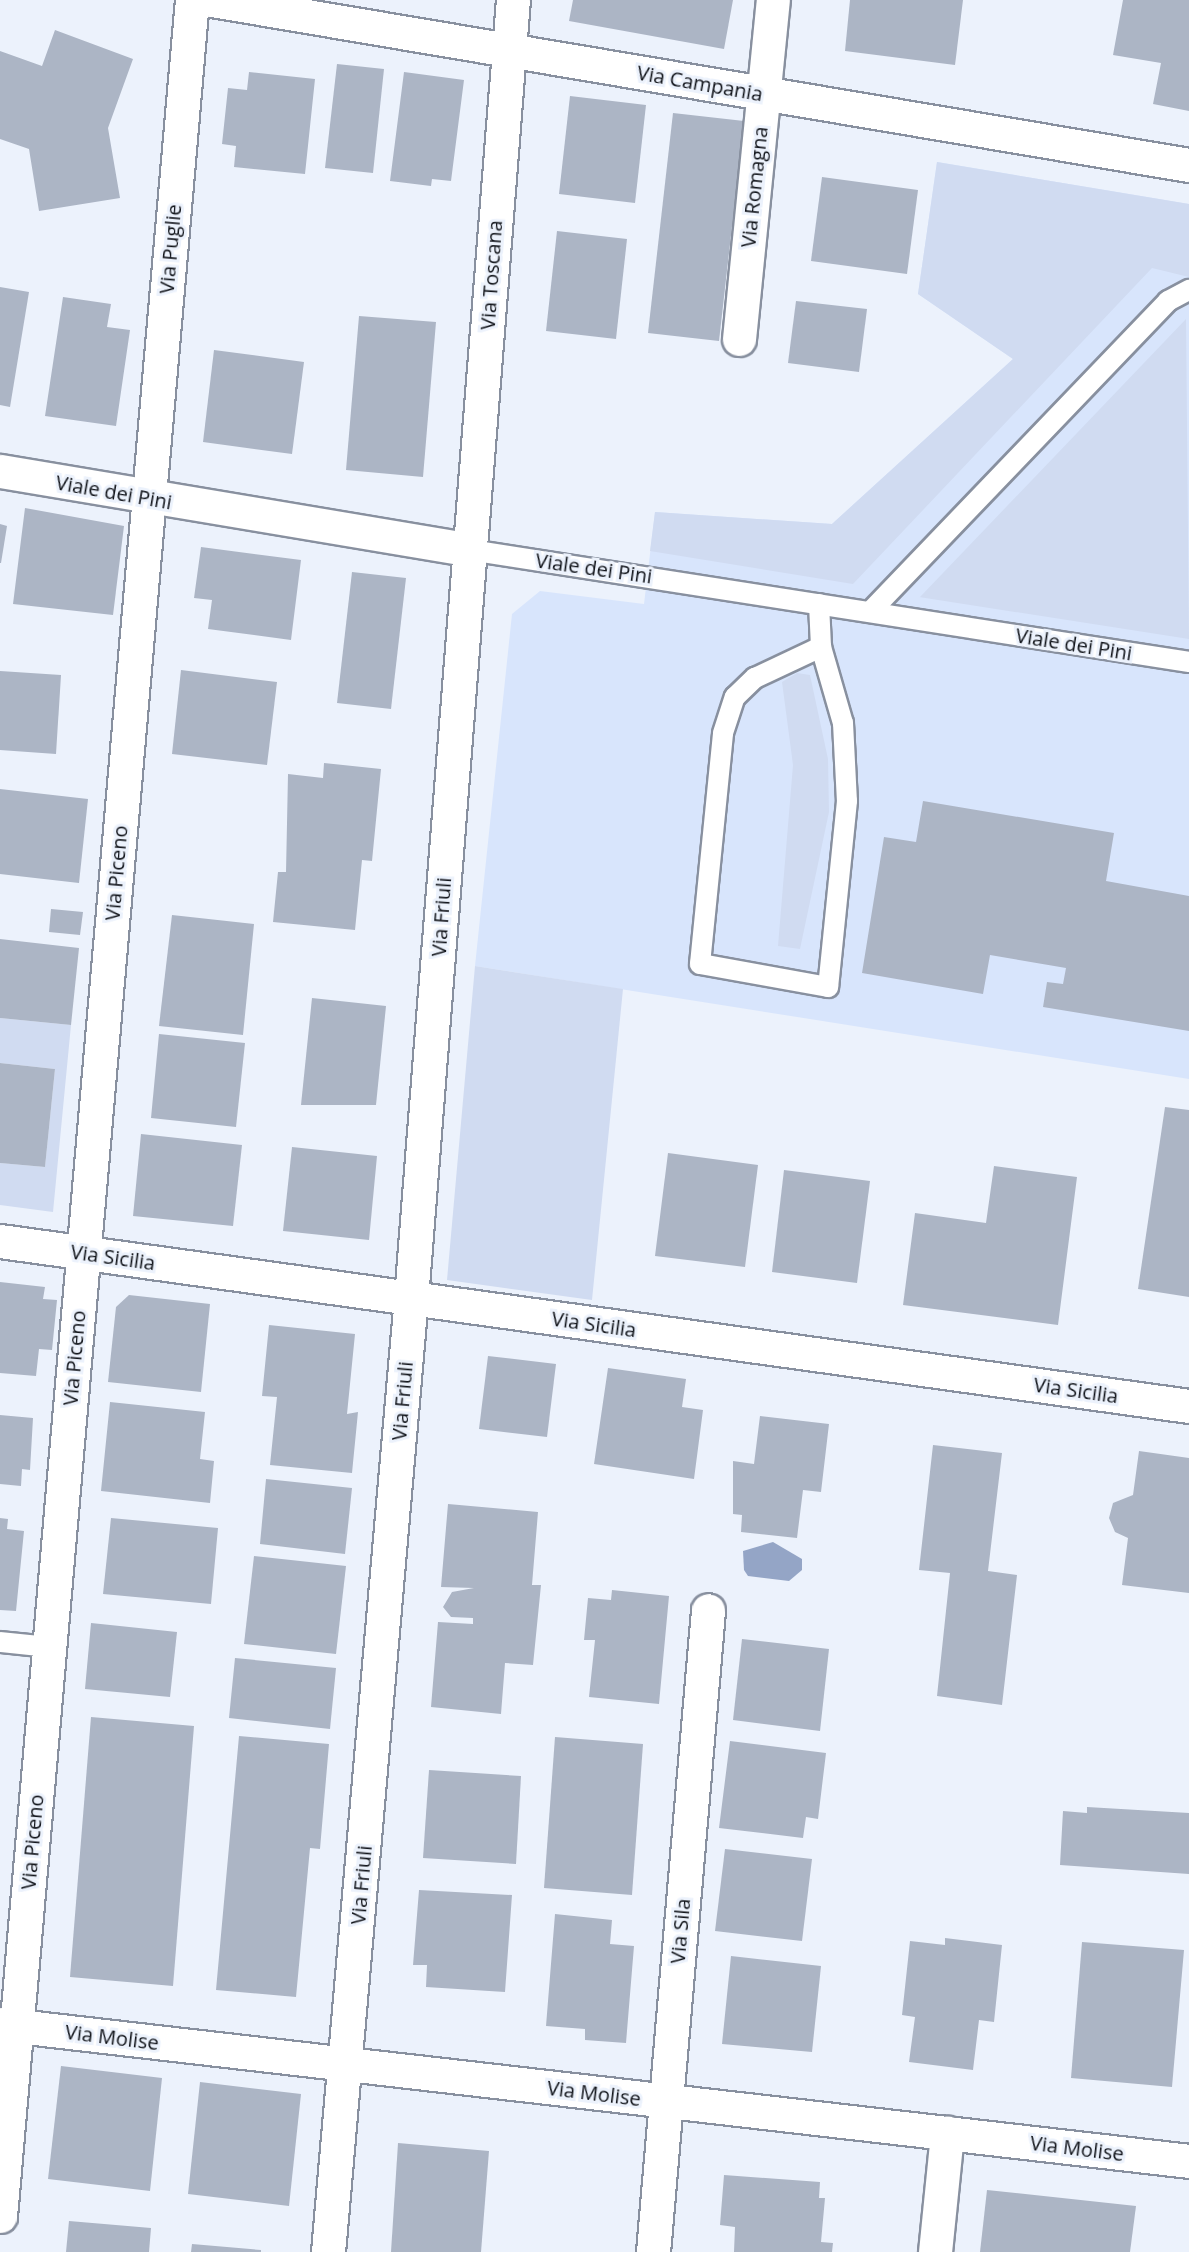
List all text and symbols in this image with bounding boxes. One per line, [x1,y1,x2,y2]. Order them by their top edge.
street label: Via Campania [635,60,765,106]
street label: Via Romagna [736,125,772,249]
street label: Via Puglie [154,203,186,295]
street label: Via Toscana [475,219,507,331]
street label: Viale dei Pini [54,470,174,514]
street label: Viale dei Pini [534,548,654,588]
street label: Viale dei Pini [1014,623,1134,665]
street label: Via Piceno [100,824,132,922]
street label: Via Friuli [426,877,456,957]
street label: Via Sicilia [69,1239,157,1275]
street label: Via Sicilia [550,1306,638,1342]
street label: Via Piceno [58,1309,90,1407]
street label: Via Friuli [387,1361,417,1441]
street label: Via Sicilia [1032,1372,1120,1408]
street label: Via Piceno [16,1793,48,1891]
street label: Via Friuli [346,1845,376,1925]
street label: Via Sila [665,1897,695,1965]
street label: Via Molise [64,2019,160,2055]
street label: Via Molise [546,2075,642,2111]
street label: Via Molise [1029,2130,1125,2166]

